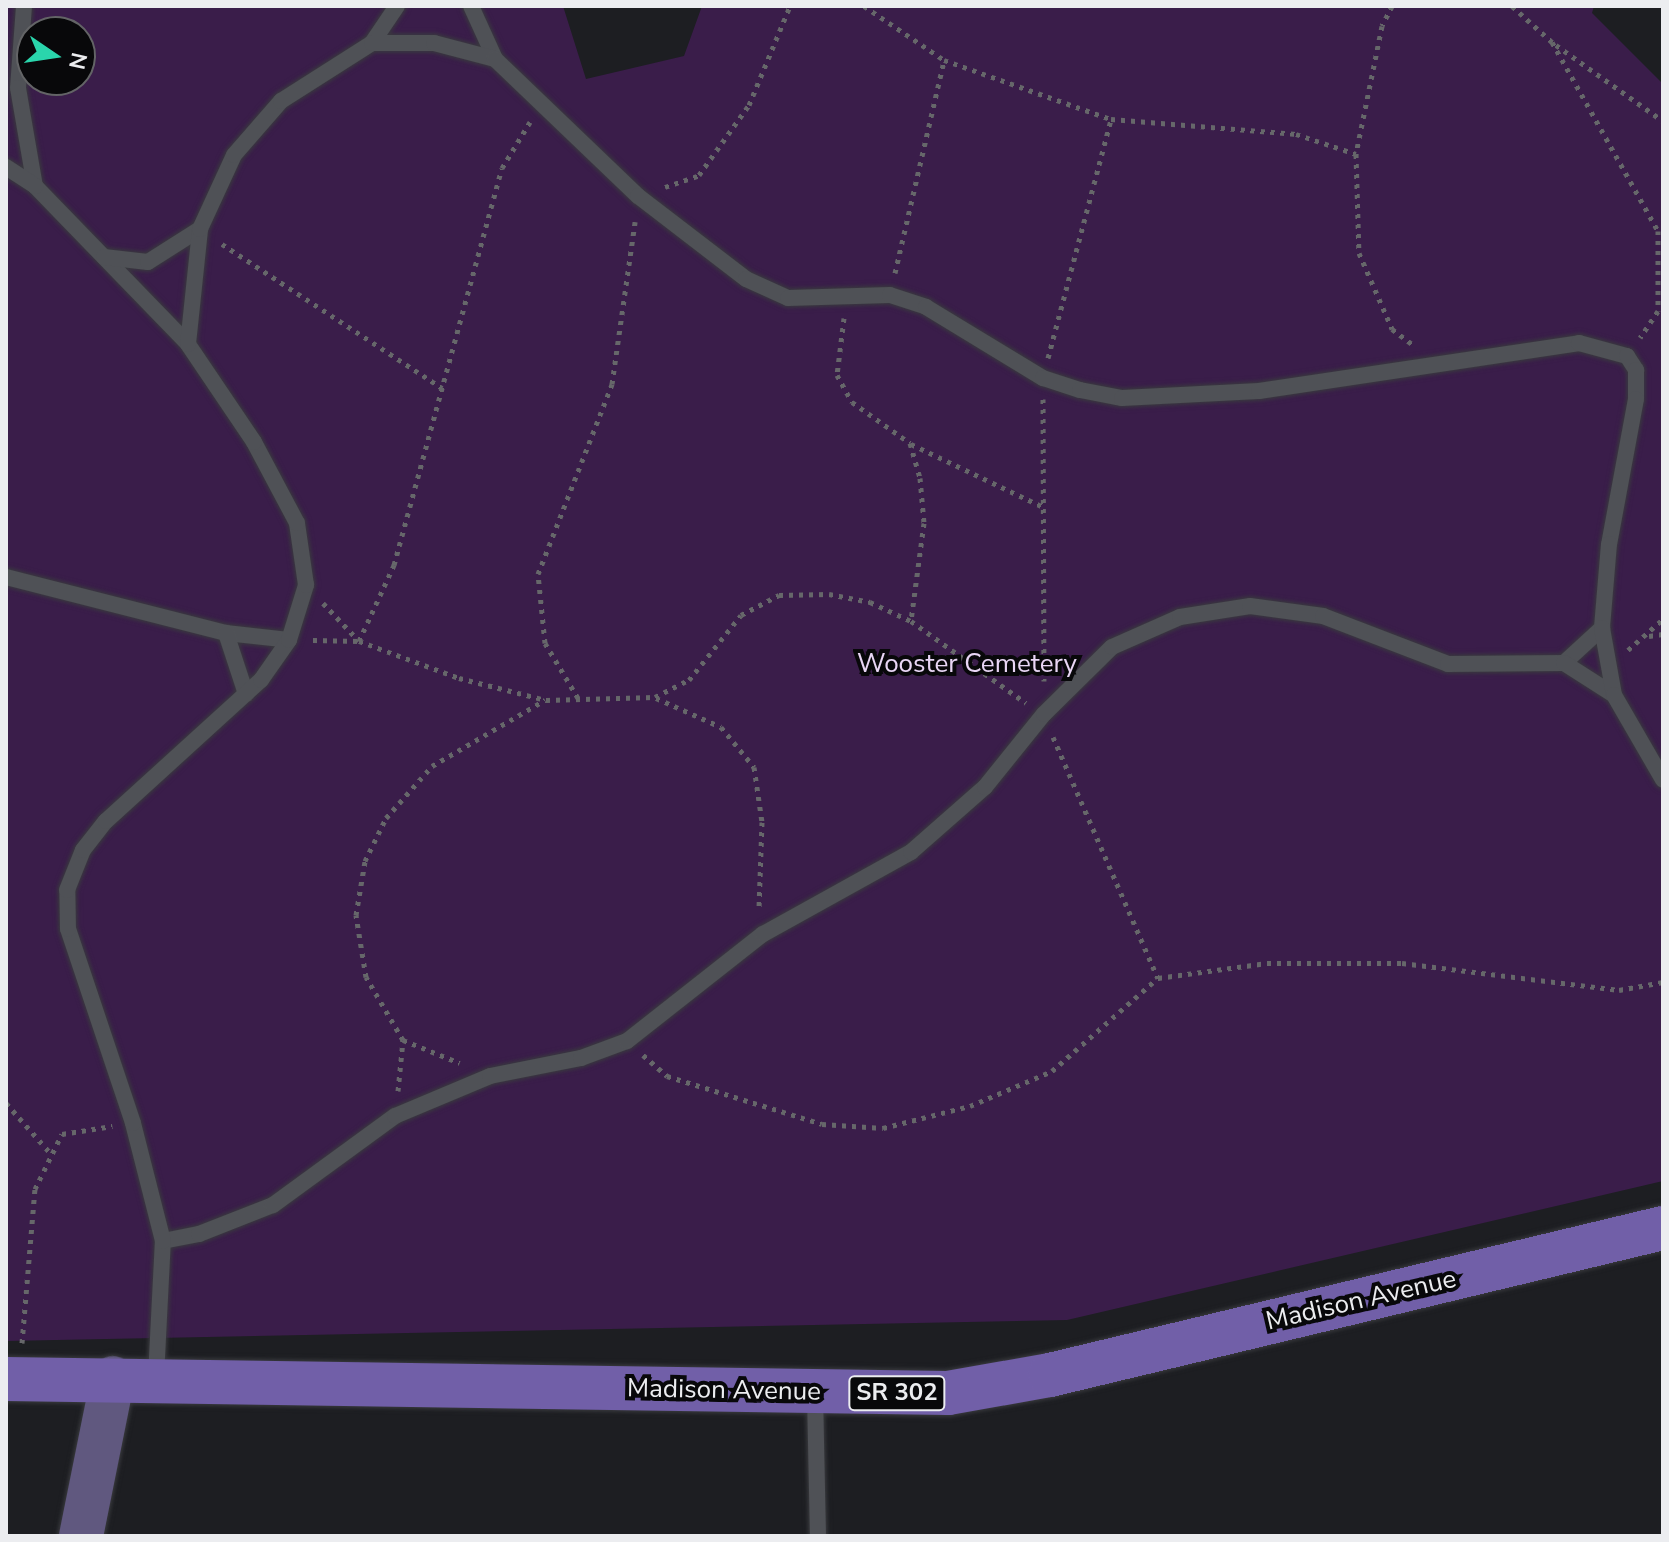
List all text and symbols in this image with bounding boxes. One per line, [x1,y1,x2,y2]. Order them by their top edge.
north arrow [16,16,96,96]
text: N [61,50,94,72]
park label: Wooster Cemetery [857,648,1077,680]
street label: Madison Avenue [1263,1263,1459,1337]
street label: Madison Avenue [627,1373,821,1407]
road number: SR 302 [847,1373,947,1413]

